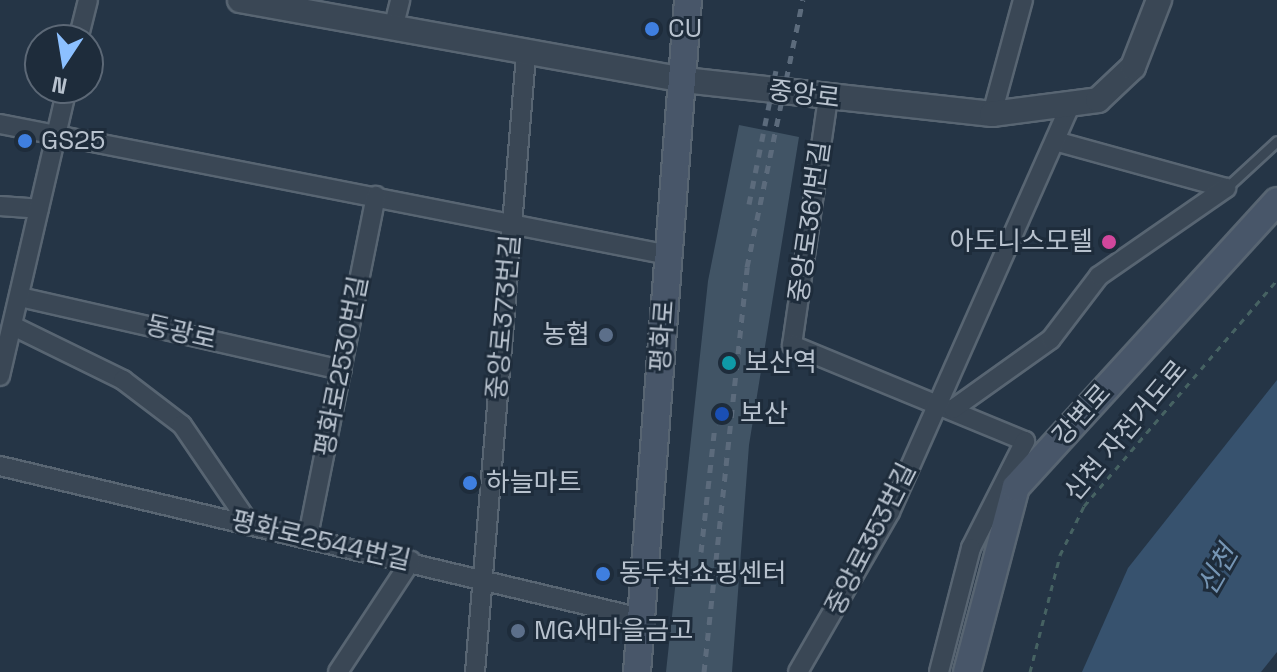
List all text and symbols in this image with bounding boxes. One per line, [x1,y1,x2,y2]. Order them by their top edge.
place label: CU [668,13,702,45]
marker: CU [643,20,661,38]
north arrow [24,24,104,104]
text: N [49,70,70,101]
street label: 중앙로 [766,75,842,115]
place label: GS25 [41,125,105,157]
marker: GS25 [16,132,34,150]
street label: 중앙로361번길 [783,140,837,304]
place label: 아도니스모텔 [949,226,1093,258]
street label: 중앙로373번길 [481,233,527,401]
marker: 아도니스모텔 [1100,233,1118,251]
street label: 평화로2530번길 [309,273,375,459]
street label: 평화로 [645,299,681,373]
street label: 동광로 [143,310,219,356]
place label: 농협 [542,319,590,351]
marker: 농협 [597,326,615,344]
place label: 보산역 [745,347,817,379]
marker: 보산역 [720,354,738,372]
street label: 신천 자전거도로 [1058,354,1194,508]
street label: 강변로 [1046,378,1118,452]
place label: 보산 [740,398,788,430]
marker: 보산 [711,403,733,425]
street label: 중앙로353번길 [819,458,923,620]
place label: 하늘마트 [486,467,582,499]
marker: 하늘마트 [461,474,479,492]
street label: 평화로2544번길 [228,505,414,577]
water label: 신천 [1190,539,1244,601]
place label: 동두천쇼핑센터 [619,558,786,590]
marker: 동두천쇼핑센터 [594,565,612,583]
place label: MG새마을금고 [534,615,693,647]
marker: MG새마을금고 [509,622,527,640]

